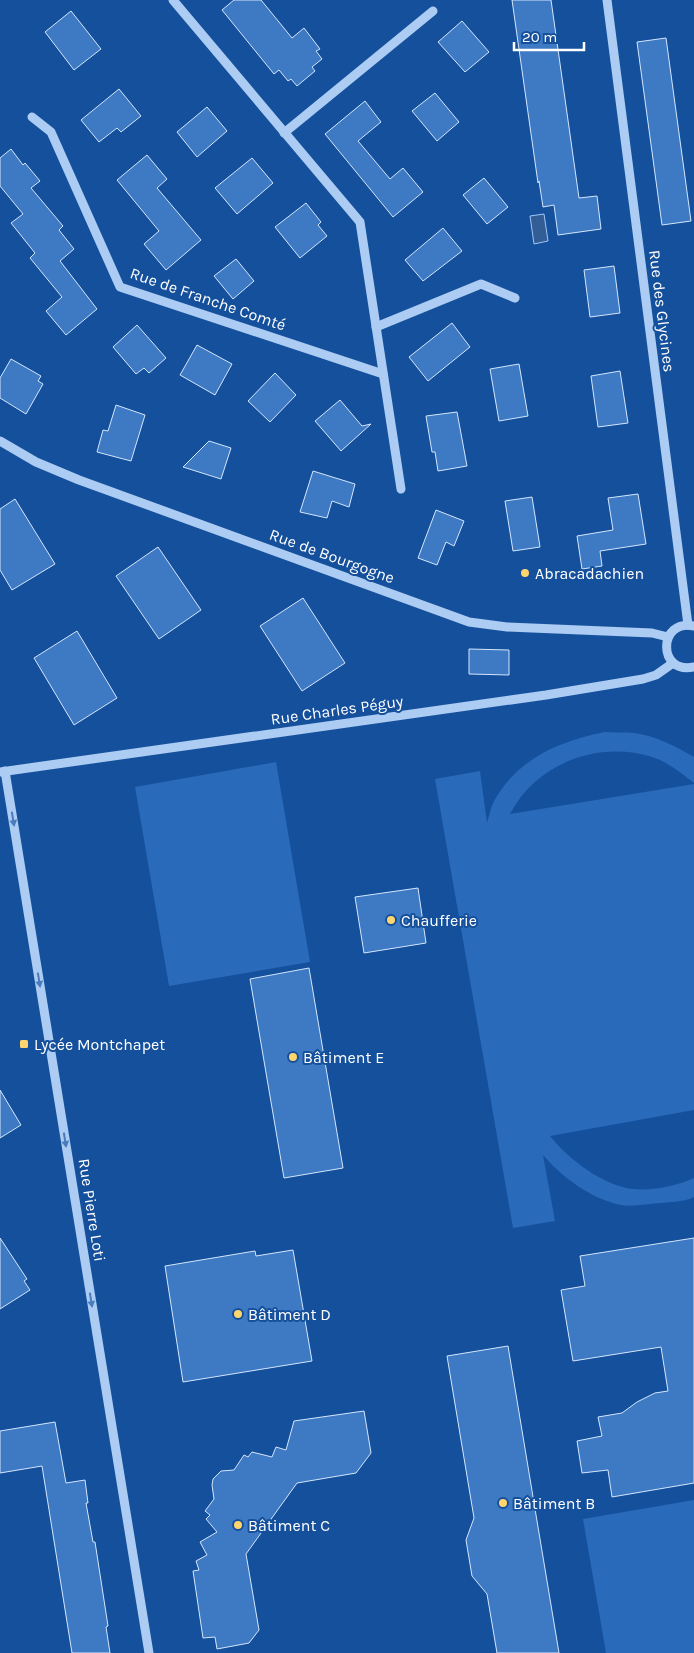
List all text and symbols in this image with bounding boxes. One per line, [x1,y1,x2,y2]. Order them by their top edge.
scale bar [514,20,584,52]
text: 20 m [522,28,557,46]
street label: Rue des Glycines [645,249,679,373]
street label: Rue de Franche Comté [128,263,288,335]
street label: Rue de Bourgogne [267,525,397,587]
place label: Abracadachien [535,564,644,583]
marker: Abracadachien [519,567,531,579]
street label: Rue Charles Péguy [269,691,405,729]
one-way arrow [9,812,17,828]
place label: Chaufferie [401,911,477,930]
marker: Chaufferie [385,914,397,926]
one-way arrow [36,972,44,988]
place label: Lycée Montchapet [34,1035,165,1054]
marker: Lycée Montchapet [18,1038,30,1050]
place label: Bâtiment E [303,1048,384,1067]
marker: Bâtiment E [287,1051,299,1063]
one-way arrow [62,1132,70,1148]
street label: Rue Pierre Loti [74,1157,110,1263]
one-way arrow [88,1293,96,1309]
place label: Bâtiment D [248,1305,331,1324]
marker: Bâtiment D [232,1308,244,1320]
place label: Bâtiment B [513,1494,595,1513]
marker: Bâtiment B [497,1497,509,1509]
place label: Bâtiment C [248,1516,330,1535]
marker: Bâtiment C [232,1519,244,1531]

